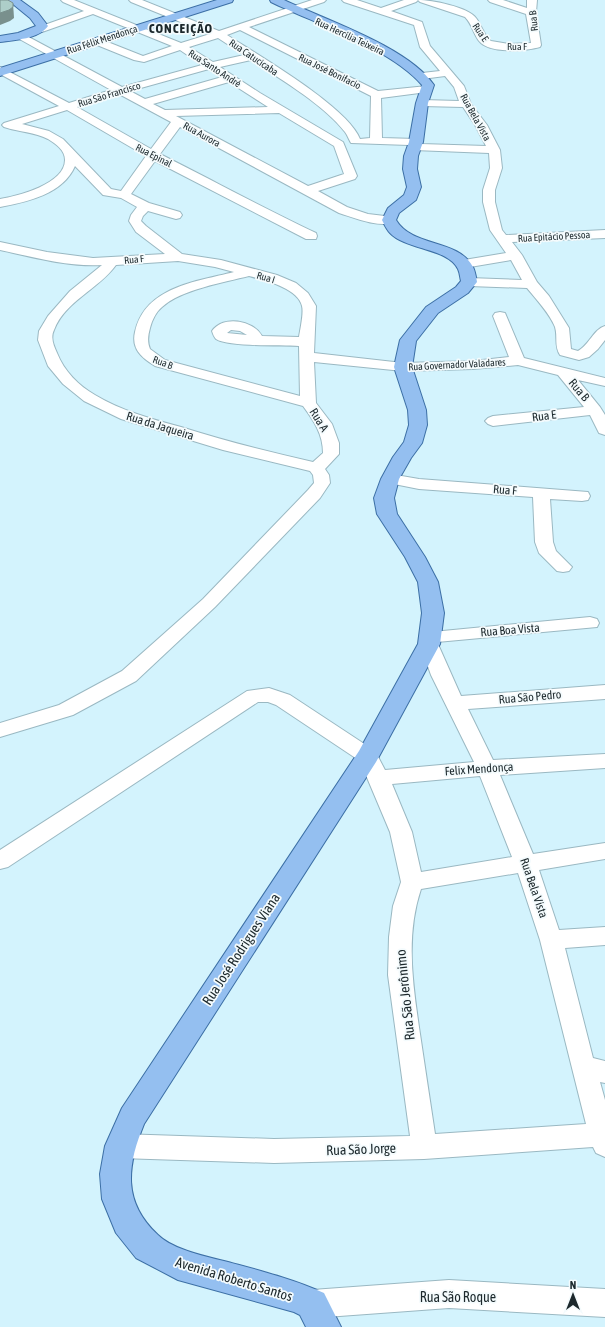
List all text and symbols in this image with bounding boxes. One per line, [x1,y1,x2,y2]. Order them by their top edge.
street label: Rua B [527,10,540,32]
street label: Rua Hercília Teixeira [314,16,386,57]
district label: CONCEIÇÃO [149,21,213,36]
street label: Rua E [470,21,491,44]
street label: Rua Félix Mendonça [66,23,139,56]
street label: Rua Catucicaba [227,37,280,78]
street label: Rua F [507,41,527,52]
street label: Rua Santo André [186,47,243,90]
street label: Rua José Bonifacio [297,52,363,91]
street label: Rua São Francisco [77,80,142,109]
street label: Rua Bela Vista [458,92,493,143]
street label: Rua Aurora [181,120,222,149]
street label: Rua Epinal [134,142,174,169]
street label: Rua Epitácio Pessoa [518,229,591,244]
street label: Rua F [124,253,145,266]
street label: Rua I [255,270,276,285]
street label: Rua B [151,354,175,371]
street label: Rua Governador Valadares [408,356,506,373]
street label: Rua B [566,376,593,404]
street label: Rua A [306,406,332,434]
street label: Rua E [531,408,557,424]
street label: Rua da Jaqueira [125,409,195,443]
street label: Rua F [493,482,518,498]
street label: Rua Boa Vista [480,620,540,640]
street label: Rua São Pedro [498,687,562,707]
street label: Felix Mendonça [444,760,514,778]
street label: Rua Bela Vista [517,856,551,920]
street label: Rua José Rodrigues Viana [199,890,283,1008]
street label: Rua São Jerônimo [392,949,418,1041]
street label: Rua São Jorge [326,1140,396,1158]
street label: Avenida Roberto Santos [174,1254,294,1304]
north arrow [553,1275,593,1315]
text: N [570,1279,576,1291]
street label: Rua São Roque [420,1289,496,1305]

